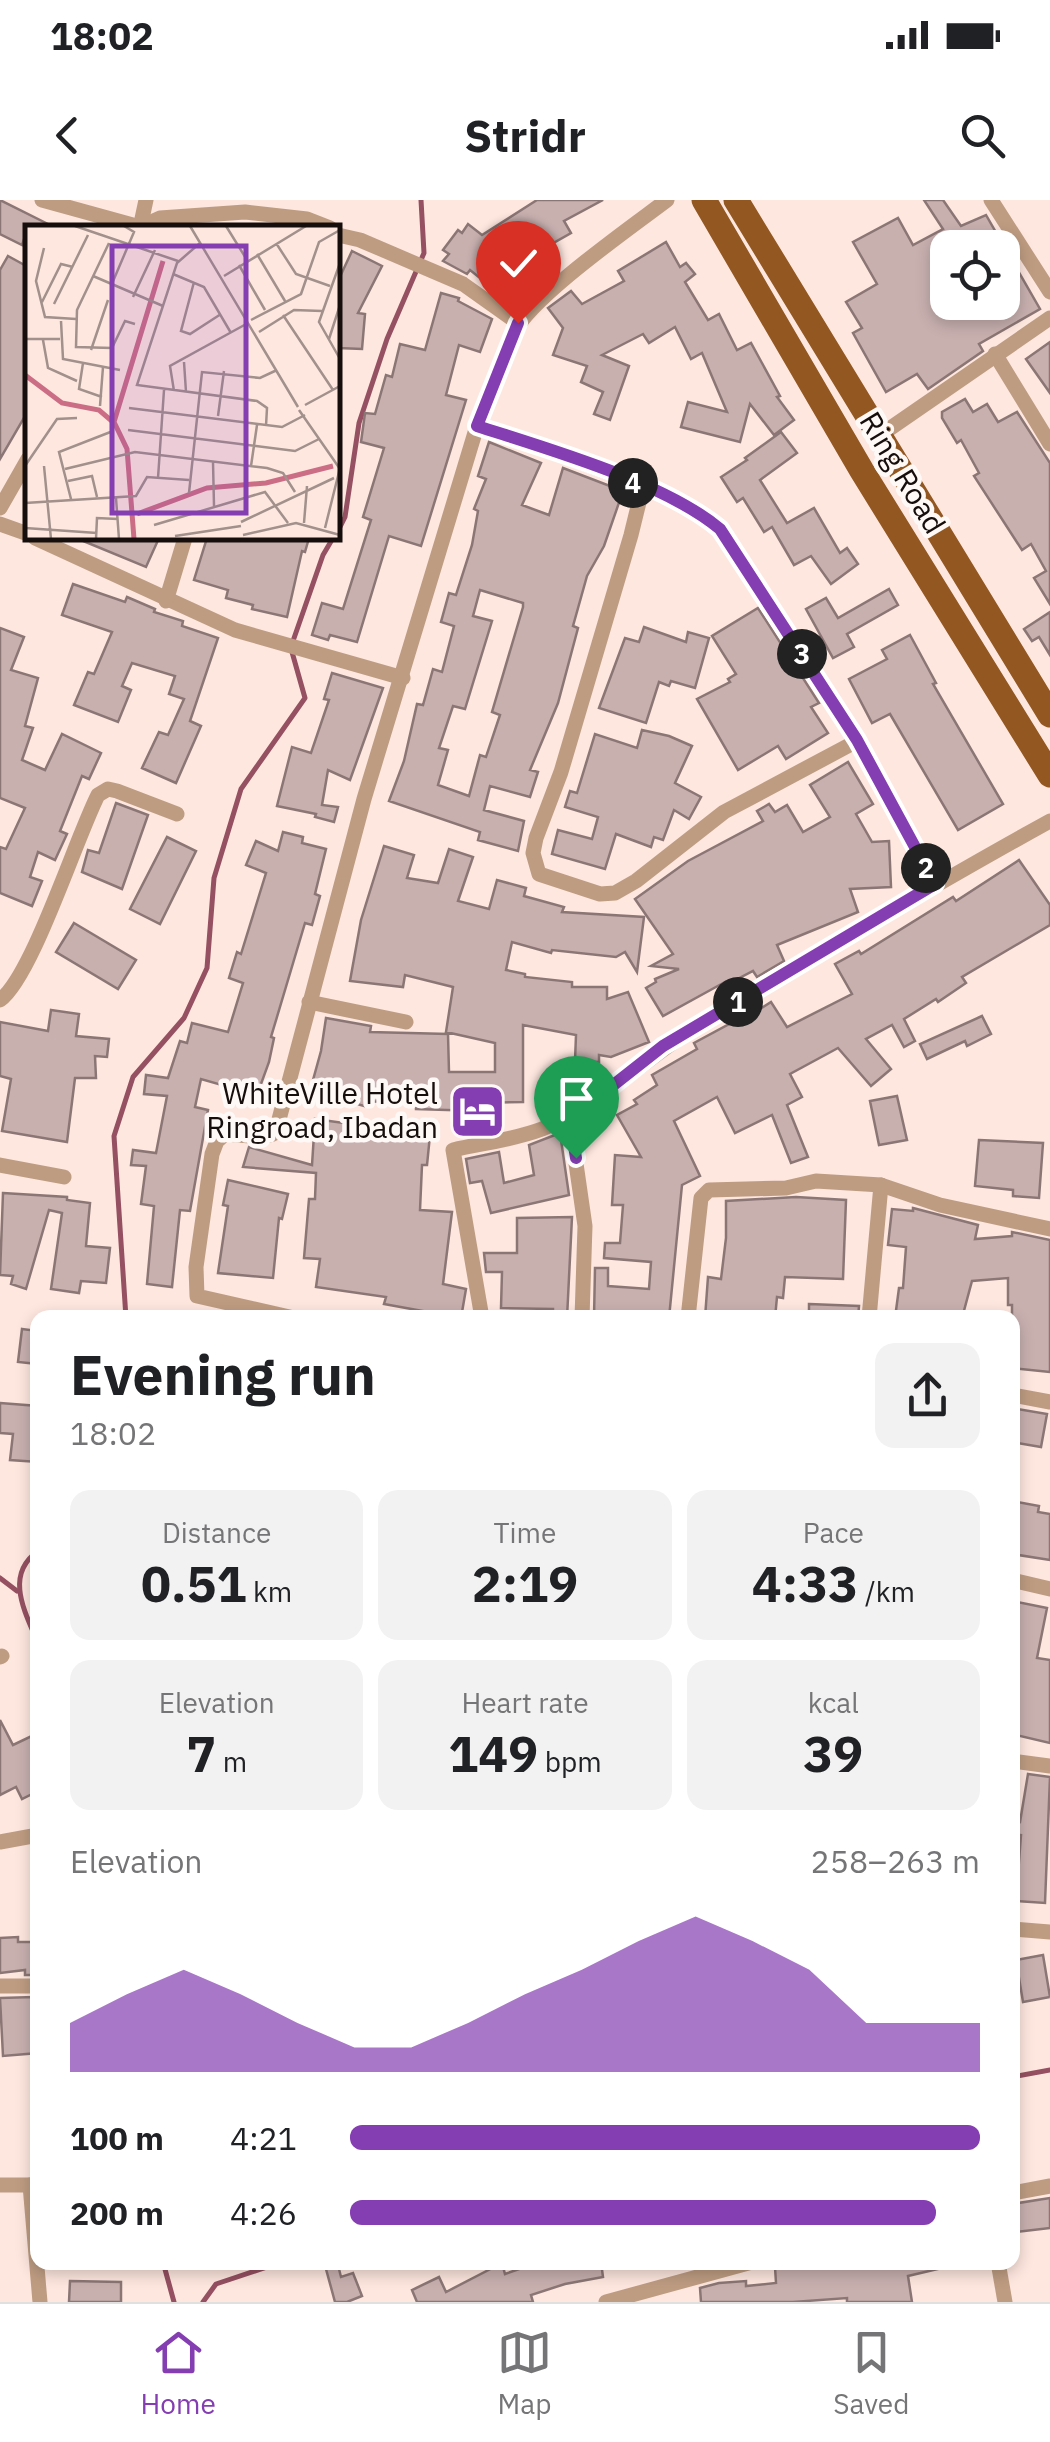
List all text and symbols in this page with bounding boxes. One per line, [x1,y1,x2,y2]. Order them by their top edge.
text: 18:02 [50,11,154,60]
text: Stridr [464,106,586,164]
icon: back [40,108,95,163]
icon: search [955,108,1010,163]
pin [476,221,561,324]
inset map [25,225,340,540]
map controls [930,230,1020,320]
button: locate [930,230,1020,320]
icon: check [491,236,546,291]
street label: Ring Road [852,404,955,540]
pin: 4 [608,458,658,508]
text: 4 [625,464,641,501]
pin: 3 [777,629,827,679]
text: 3 [794,635,810,672]
pin: 2 [901,843,951,893]
text: 2 [918,849,934,886]
pin: 1 [713,977,763,1027]
text: 1 [730,983,746,1020]
pin [534,1056,619,1159]
icon: arrive [549,1071,604,1126]
place label: WhiteVille Hotel Ringroad, Ibadan [206,1073,438,1146]
hotel icon: WhiteVille Hotel Ringroad, Ibadan [447,1081,507,1141]
text: Evening run [70,1339,376,1410]
button: share [875,1343,980,1448]
text: 18:02 [70,1412,156,1454]
text: Distance [162,1514,271,1551]
text: Time [494,1514,556,1551]
text: Pace [803,1514,864,1551]
text: 0.51 [141,1551,247,1616]
text: 2:19 [472,1551,578,1616]
text: 4:33 [752,1551,858,1616]
text: km [247,1573,292,1610]
text: /km [858,1573,915,1610]
text: Elevation [159,1684,275,1721]
text: Heart rate [461,1684,589,1721]
text: kcal [808,1684,859,1721]
text: 7 [186,1721,216,1786]
text: 149 [448,1721,538,1786]
text: 39 [803,1721,863,1786]
text: m [216,1743,247,1780]
text: bpm [538,1743,602,1780]
text: Elevation [70,1840,203,1882]
text: 258–263 m [810,1840,980,1882]
text: 100 m [70,2117,164,2159]
text: 4:21 [230,2117,297,2159]
text: 200 m [70,2192,164,2234]
text: 4:26 [230,2192,297,2234]
tab: Home [141,2325,216,2422]
tab: Map [497,2325,552,2422]
tab: Saved [833,2325,909,2422]

